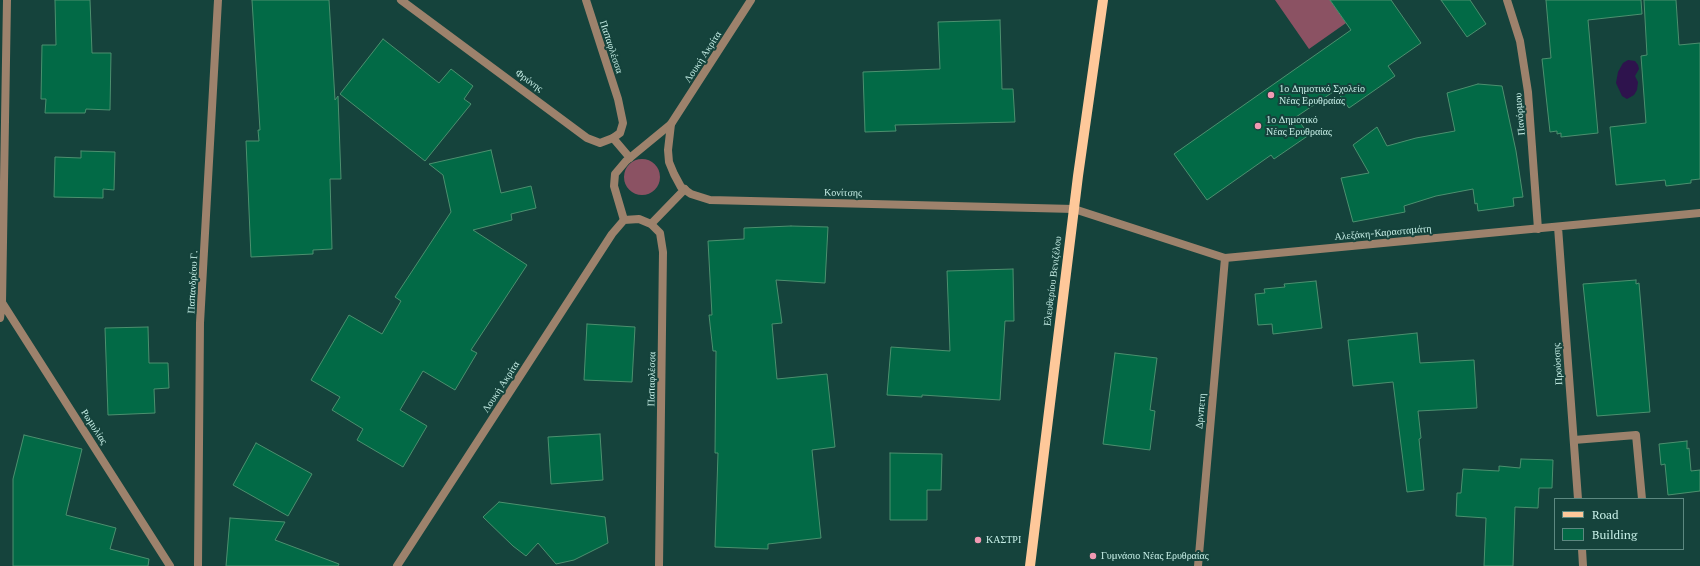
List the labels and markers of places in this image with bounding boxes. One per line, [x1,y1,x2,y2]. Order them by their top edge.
place label: 1ο Δημοτικό Σχολείο Νέας Ερυθραίας [1279,83,1365,106]
marker: 1ο Δημοτικό Σχολείο Νέας Ερυθραίας [1266,90,1276,100]
place label: 1ο Δημοτικό Νέας Ερυθραίας [1266,114,1332,138]
marker: 1ο Δημοτικό Νέας Ερυθραίας [1253,121,1263,131]
place label: ΚΑΣΤΡΙ [986,534,1021,546]
marker: ΚΑΣΤΡΙ [973,535,983,545]
place label: Γυμνάσιο Νέας Ερυθραίας [1101,550,1209,562]
marker: Γυμνάσιο Νέας Ερυθραίας [1088,551,1098,561]

